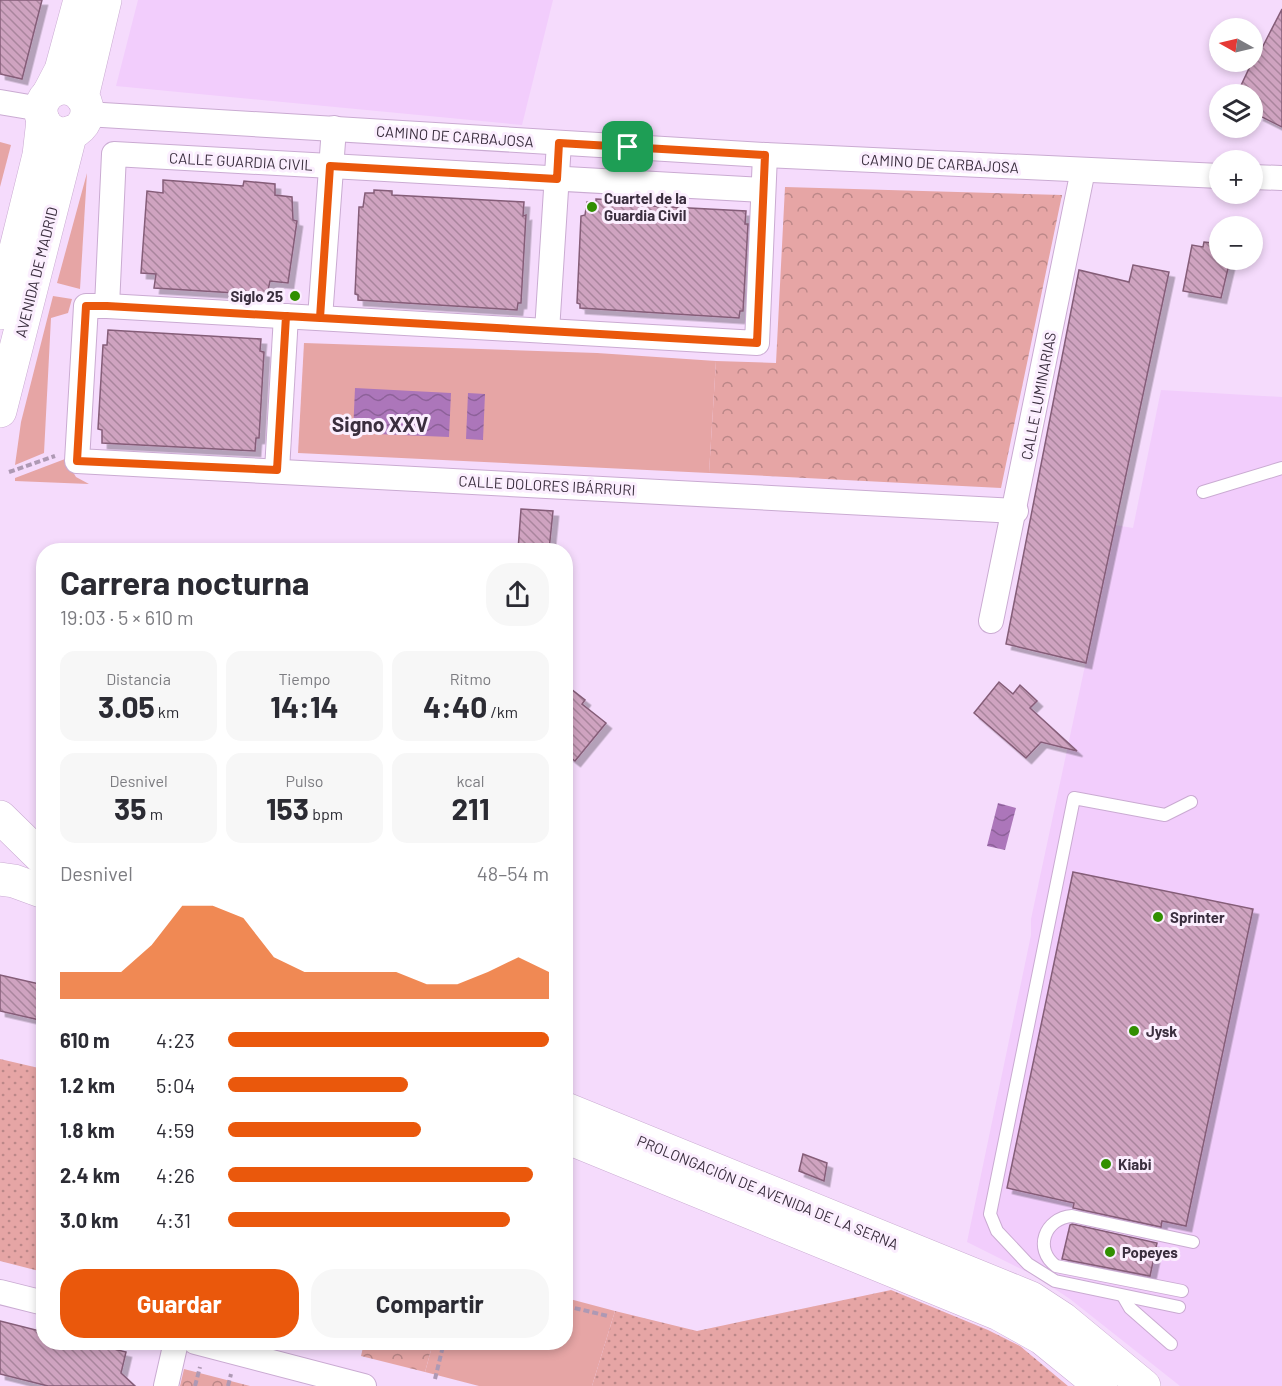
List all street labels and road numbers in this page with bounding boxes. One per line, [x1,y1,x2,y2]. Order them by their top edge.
street label: CAMINO DE CARBAJOSA [376,122,534,150]
street label: CALLE GUARDIA CIVIL [169,148,313,174]
street label: CAMINO DE CARBAJOSA [861,150,1019,176]
street label: AVENIDA DE MADRID [11,205,61,339]
street label: CALLE LUMINARIAS [1017,331,1059,461]
street label: CALLE DOLORES IBÁRRURI [458,471,636,499]
street label: PROLONGACIÓN DE AVENIDA DE LA SERNA [635,1131,901,1253]

